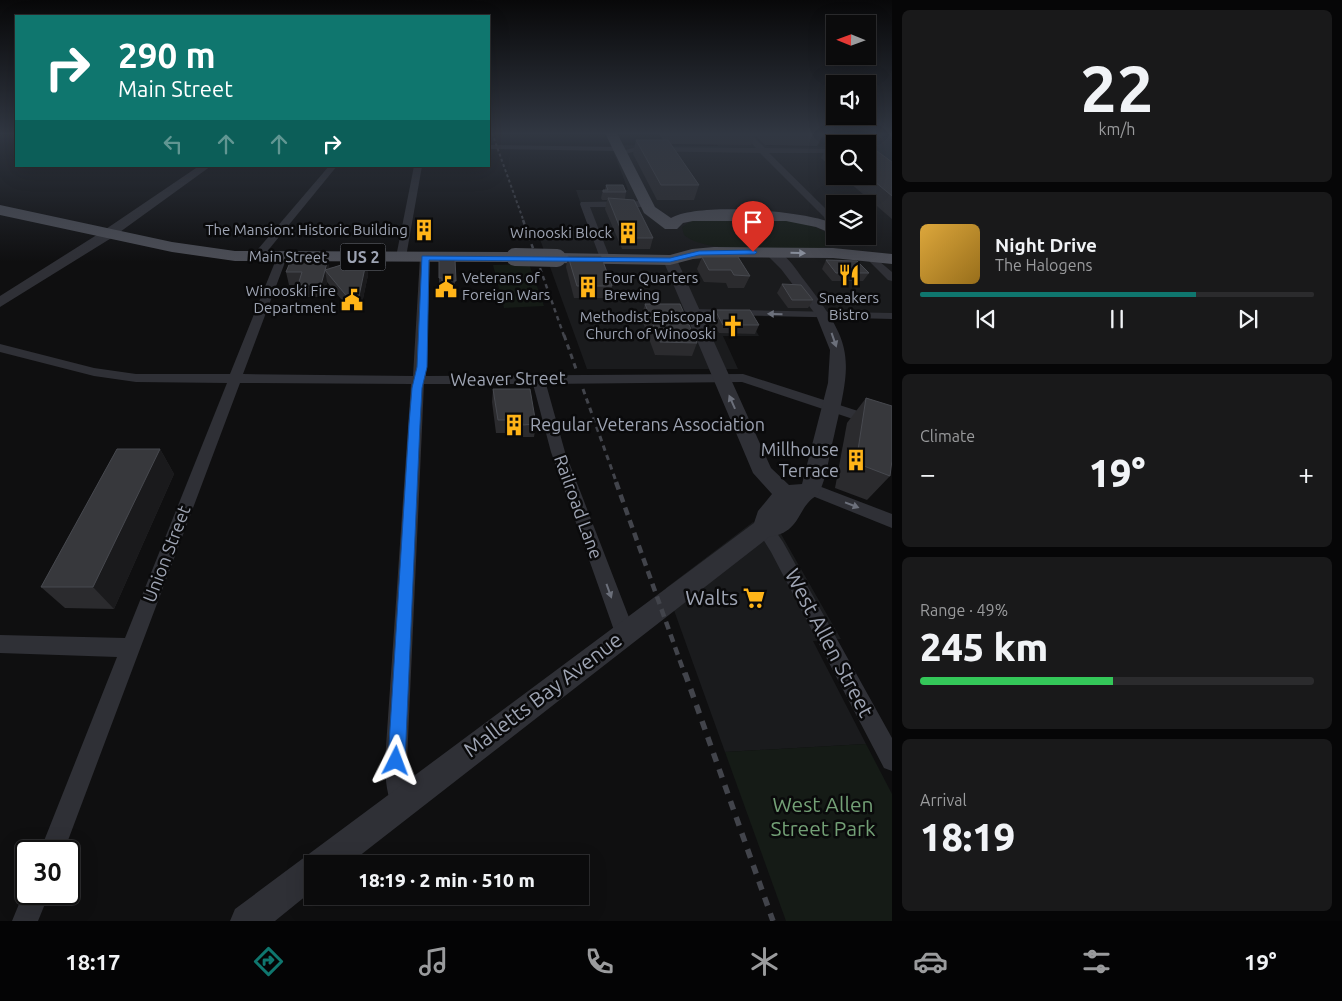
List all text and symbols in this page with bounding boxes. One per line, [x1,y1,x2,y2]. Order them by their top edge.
north arrow [826,15,876,65]
map controls [826,15,876,245]
icon: right [35,35,100,100]
text: 290 m [118,35,216,75]
text: 22 [1080,51,1154,124]
button: sound [826,75,876,125]
text: Main Street [118,76,233,101]
text: km/h [1099,120,1135,138]
icon: left [159,130,187,158]
icon: ahead [212,130,240,158]
icon: ahead [265,130,293,158]
icon: right [318,130,346,158]
button: search [826,135,876,185]
button: layers [826,195,876,245]
pin [732,201,774,252]
icon: arrive [739,208,767,236]
building icon: The Mansion: Historic Building [411,217,437,243]
building icon: Winooski Block [615,220,641,246]
place label: The Mansion: Historic Building [205,221,408,238]
place label: Winooski Block [510,224,612,241]
text: Night Drive [995,234,1097,256]
road number: US 2 [340,243,386,270]
street label: Main Street [249,247,327,266]
one-way arrow [790,249,806,257]
text: The Halogens [995,256,1093,274]
restaurant icon: Sneakers Bistro [836,262,862,288]
place label: Veterans of Foreign Wars [462,269,550,303]
place label: Four Quarters Brewing [604,269,698,303]
public building icon: Veterans of Foreign Wars [433,274,459,300]
building icon: Four Quarters Brewing [575,274,601,300]
place label: Winooski Fire Department [245,282,336,316]
public building icon: Winooski Fire Department [339,287,365,313]
place label: Sneakers Bistro [819,289,879,323]
icon: previous [972,305,1000,333]
icon: pause [1103,305,1131,333]
icon: next [1234,305,1262,333]
place label: Methodist Episcopal Church of Winooski [580,308,716,342]
one-way arrow [766,309,782,317]
church icon: Methodist Episcopal Church of Winooski [720,313,746,339]
one-way arrow [831,332,839,347]
street label: Weaver Street [450,367,566,389]
one-way arrow [728,395,736,409]
building icon: Regular Veterans Association [501,412,527,438]
place label: Regular Veterans Association [530,414,765,434]
text: Climate [920,427,975,445]
place label: Millhouse Terrace [761,439,839,480]
building icon: Millhouse Terrace [843,447,869,473]
street label: Railroad Lane [551,452,607,561]
text: 19° [1089,452,1145,494]
text: − [920,458,936,489]
text: + [1298,458,1314,489]
street label: Union Street [138,502,194,605]
one-way arrow [844,502,859,509]
street label: West Allen Street [781,564,879,721]
one-way arrow [605,584,613,599]
place label: Walts [685,585,738,609]
supermarket icon: Walts [741,585,767,611]
text: Range · 49% [920,601,1008,619]
text: 245 km [920,626,1048,668]
street label: Malletts Bay Avenue [459,627,626,762]
position arrow [369,734,421,786]
text: Arrival [920,791,967,809]
park label: West Allen Street Park [770,792,876,840]
text: 18:19 [920,816,1015,858]
speed limit sign: 30 [15,840,80,905]
text: 18:19 · 2 min · 510 m [358,869,535,891]
icon: directions [251,944,286,979]
icon: music [416,944,451,979]
icon: phone [582,944,617,979]
icon: climate [747,944,782,979]
icon: car [913,944,948,979]
icon: filters [1079,944,1114,979]
text: 18:17 [65,949,120,974]
text: 19° [1244,949,1277,974]

